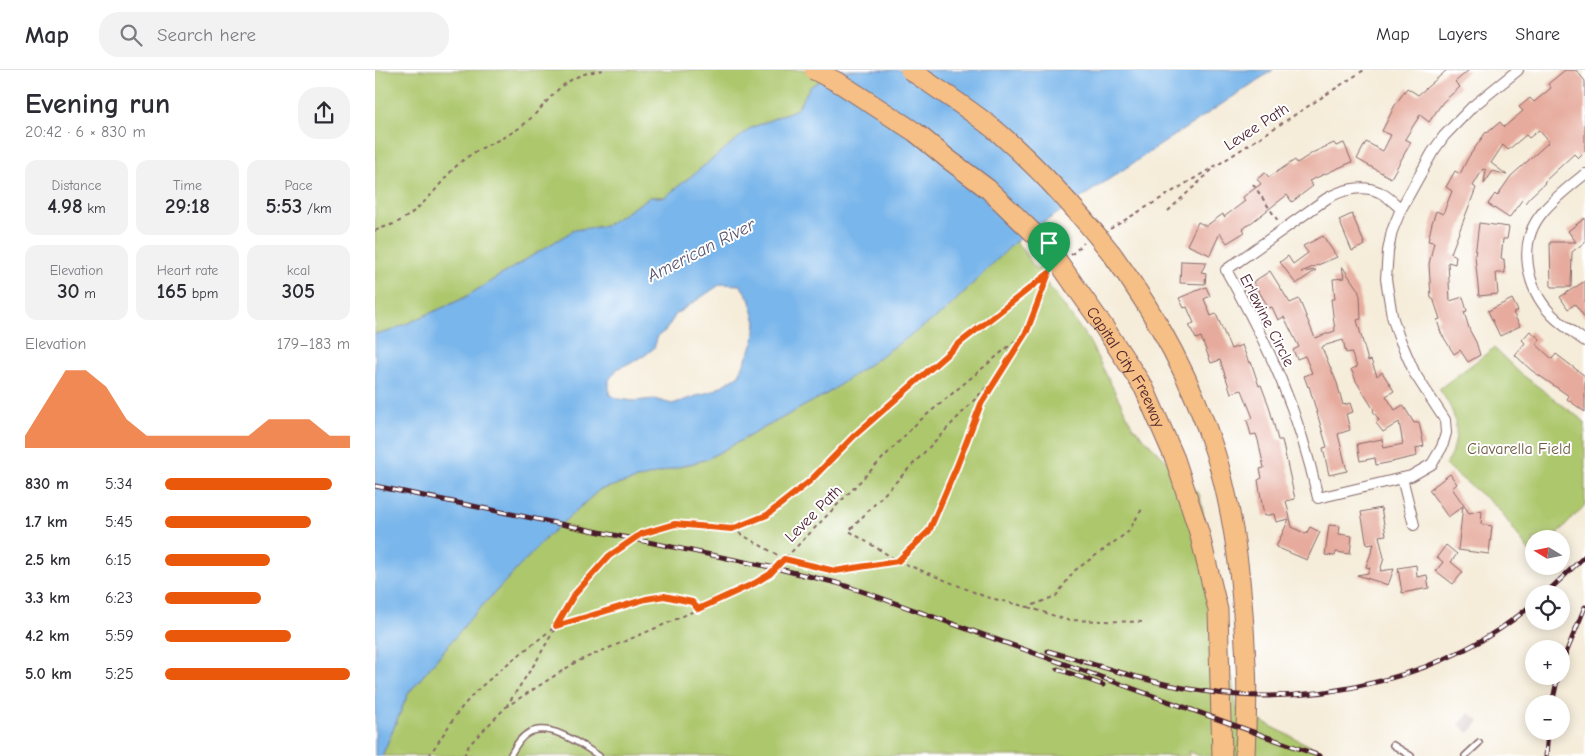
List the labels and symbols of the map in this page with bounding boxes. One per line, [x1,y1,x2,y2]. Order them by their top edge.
street label: Levee Path [1221,99,1292,154]
water label: American River [643,214,759,287]
pin [1028,222,1070,273]
street label: Erlewine Circle [1236,271,1298,370]
street label: Capital City Freeway [1082,303,1168,431]
park label: Ciavarella Field [1467,440,1571,458]
street label: Levee Path [781,481,846,546]
north arrow [1525,530,1570,575]

